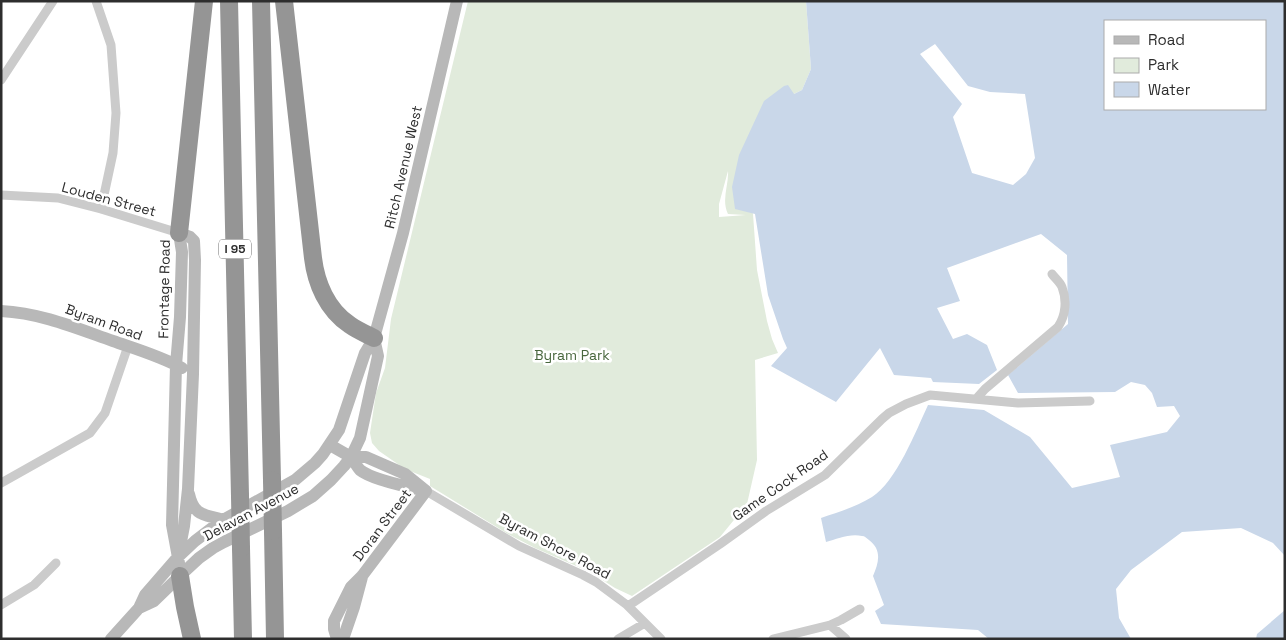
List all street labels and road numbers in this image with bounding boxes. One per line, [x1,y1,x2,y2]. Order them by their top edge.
street label: Ritch Avenue West [380,104,426,230]
street label: Louden Street [60,178,158,220]
street label: Frontage Road [154,239,174,339]
road number: I 95 [219,240,251,258]
street label: Byram Road [63,300,145,344]
street label: Game Cock Road [729,445,831,525]
street label: Delavan Avenue [200,479,302,545]
street label: Doran Street [349,485,415,565]
street label: Byram Shore Road [496,509,614,583]

